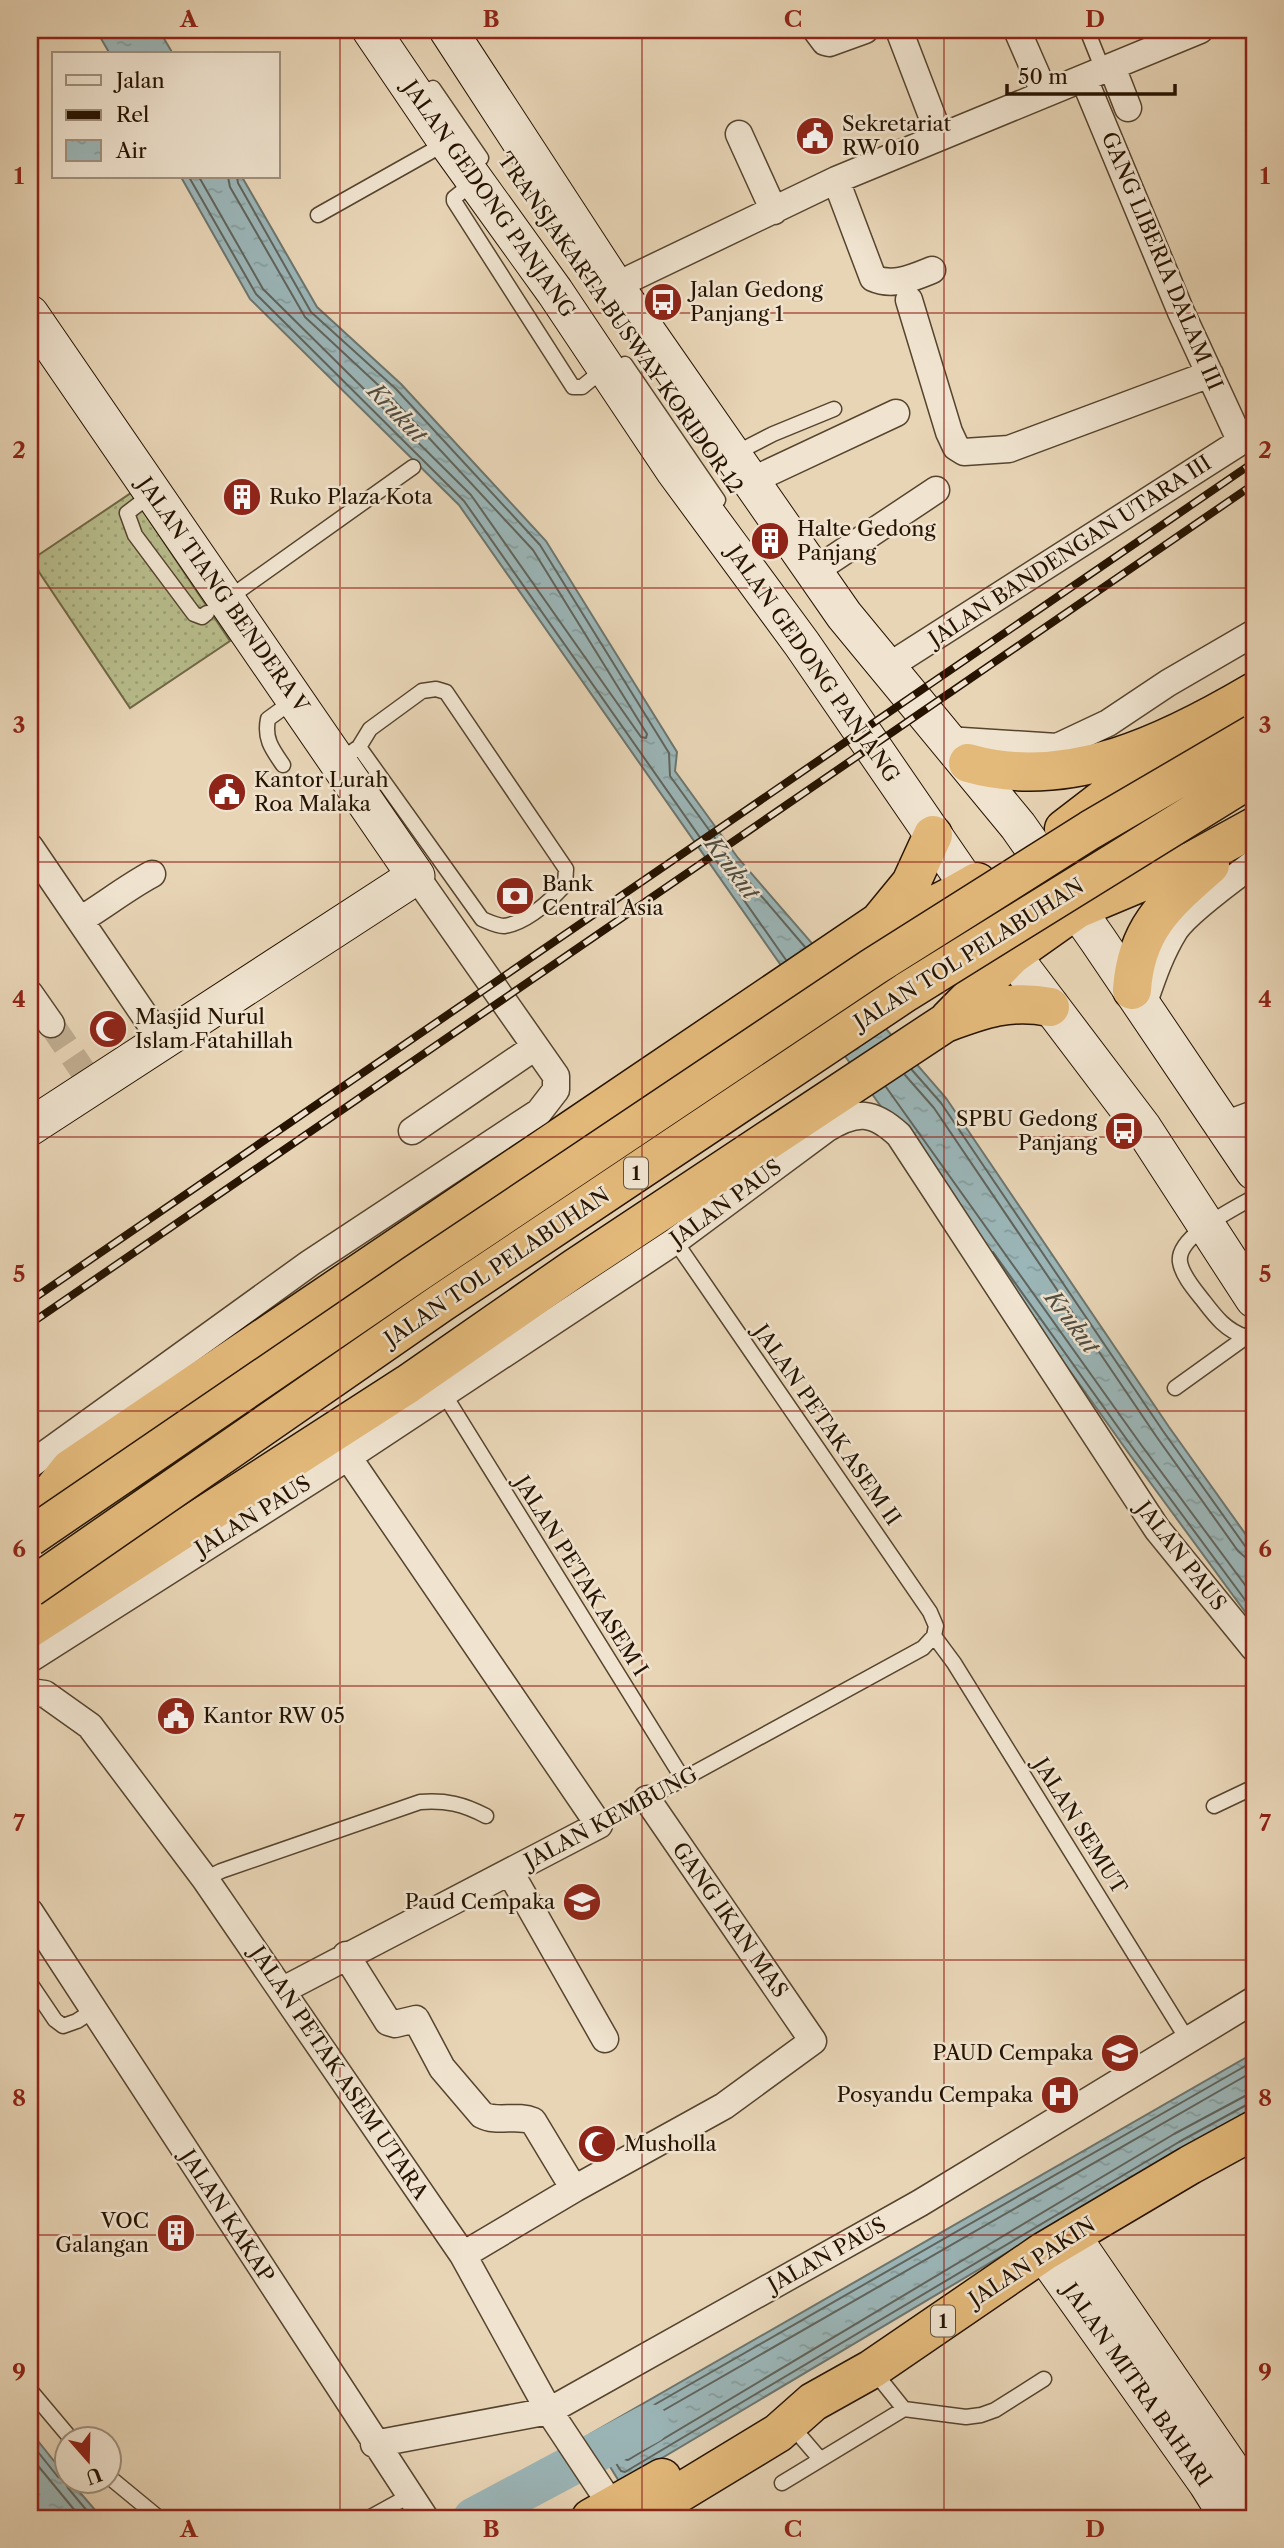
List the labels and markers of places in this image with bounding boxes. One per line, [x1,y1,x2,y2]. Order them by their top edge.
place label: Sekretariat RW 010 [842,111,952,160]
public building icon: Sekretariat RW 010 [794,115,836,157]
place label: Jalan Gedong Panjang 1 [687,277,824,326]
bus stop icon: Jalan Gedong Panjang 1 [642,281,684,323]
building icon: Ruko Plaza Kota [221,476,263,518]
place label: Ruko Plaza Kota [269,484,433,509]
place label: Halte Gedong Panjang [797,516,936,565]
building icon: Halte Gedong Panjang [749,520,791,562]
place label: Kantor Lurah Roa Malaka [254,767,389,816]
public building icon: Kantor Lurah Roa Malaka [206,771,248,813]
place label: Bank Central Asia [542,871,664,920]
bank icon: Bank Central Asia [494,875,536,917]
place label: Masjid Nurul Islam Fatahillah [135,1004,293,1053]
mosque icon: Masjid Nurul Islam Fatahillah [87,1008,129,1050]
place label: SPBU Gedong Panjang [956,1106,1098,1155]
bus stop icon: SPBU Gedong Panjang [1103,1110,1145,1152]
public building icon: Kantor RW 05 [155,1695,197,1737]
place label: Kantor RW 05 [203,1703,345,1728]
school or university icon: Paud Cempaka [561,1881,603,1923]
place label: Paud Cempaka [405,1889,556,1914]
school or university icon: PAUD Cempaka [1099,2032,1141,2074]
place label: PAUD Cempaka [932,2040,1094,2065]
hospital icon: Posyandu Cempaka [1039,2074,1081,2116]
place label: Posyandu Cempaka [837,2082,1034,2107]
mosque icon: Musholla [576,2123,618,2165]
place label: Musholla [624,2131,717,2156]
place label: VOC Galangan [55,2208,149,2257]
building icon: VOC Galangan [155,2212,197,2254]

